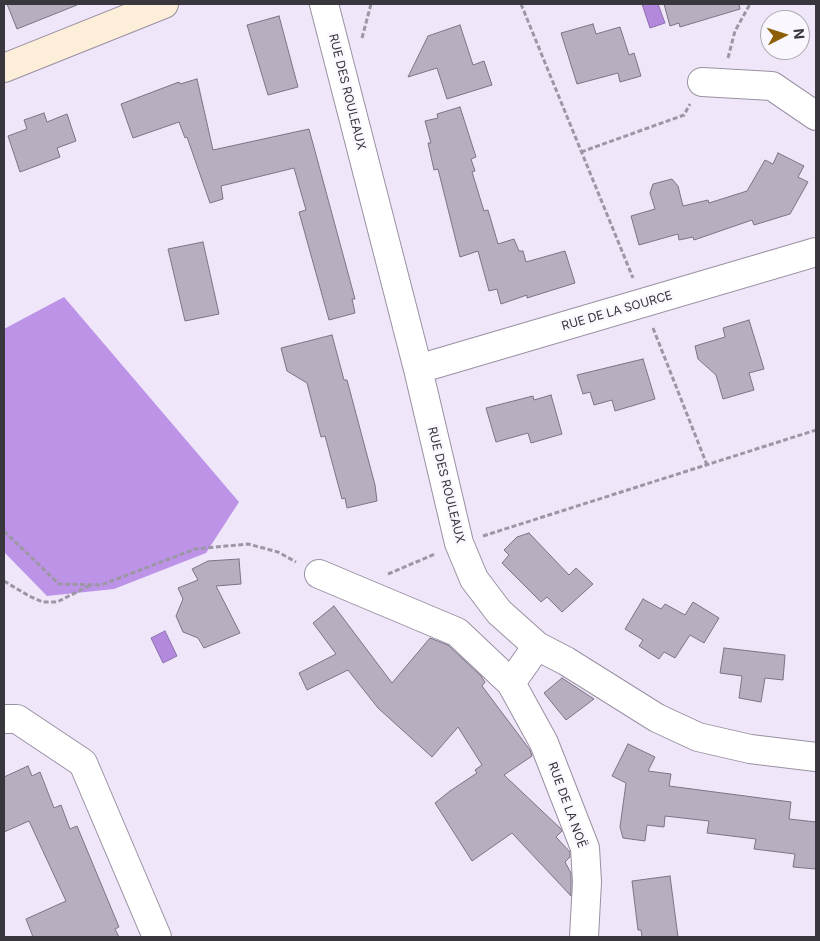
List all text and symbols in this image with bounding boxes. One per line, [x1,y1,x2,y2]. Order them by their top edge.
north arrow [760,10,810,60]
text: N [791,28,808,40]
street label: RUE DES ROULEAUX [326,32,368,152]
street label: RUE DE LA SOURCE [560,288,674,334]
street label: RUE DES ROULEAUX [425,425,467,545]
street label: RUE DE LA NOË [545,760,589,850]

